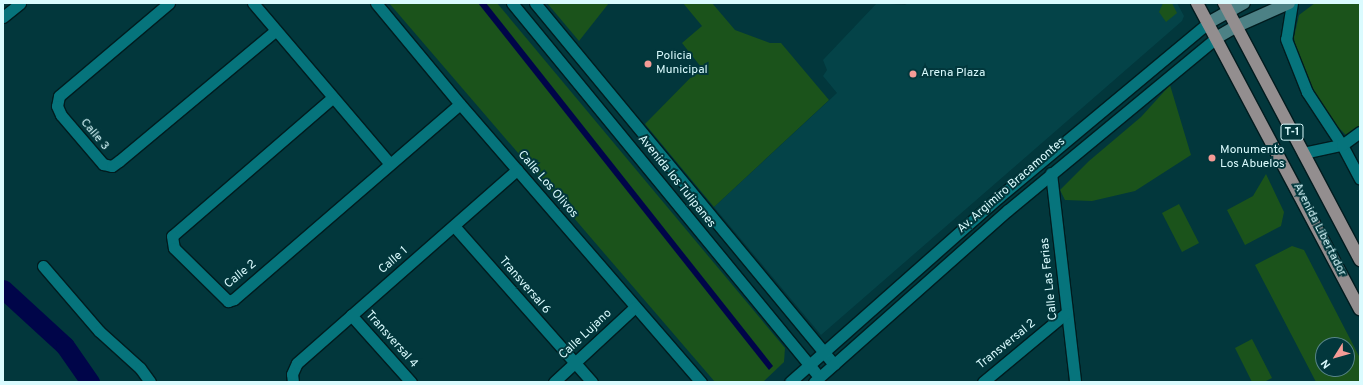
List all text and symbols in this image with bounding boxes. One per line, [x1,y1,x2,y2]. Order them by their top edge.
place label: Policia Municipal [656,50,708,78]
marker: Policia Municipal [643,59,653,69]
place label: Arena Plaza [921,67,985,81]
marker: Arena Plaza [908,69,918,79]
street label: Calle 3 [77,116,111,154]
road number: T-1 [1280,123,1304,141]
street label: Avenida los Tulipanes [634,132,718,232]
street label: Av. Argimiro Bracamontes [955,135,1069,237]
place label: Monumento Los Abuelos [1220,144,1285,172]
street label: Calle Los Olivos [514,148,580,222]
marker: Monumento Los Abuelos [1207,153,1217,163]
street label: Avenida Libertador [1289,181,1349,279]
street label: Calle Las Ferias [1038,237,1062,321]
street label: Calle 1 [376,244,412,278]
street label: Transversal 6 [495,254,553,318]
street label: Calle 2 [222,258,260,292]
street label: Calle Lujano [557,307,615,363]
street label: Transversal 4 [362,309,420,371]
street label: Transversal 2 [975,317,1039,373]
north arrow [1315,337,1355,377]
text: N [1318,356,1334,371]

